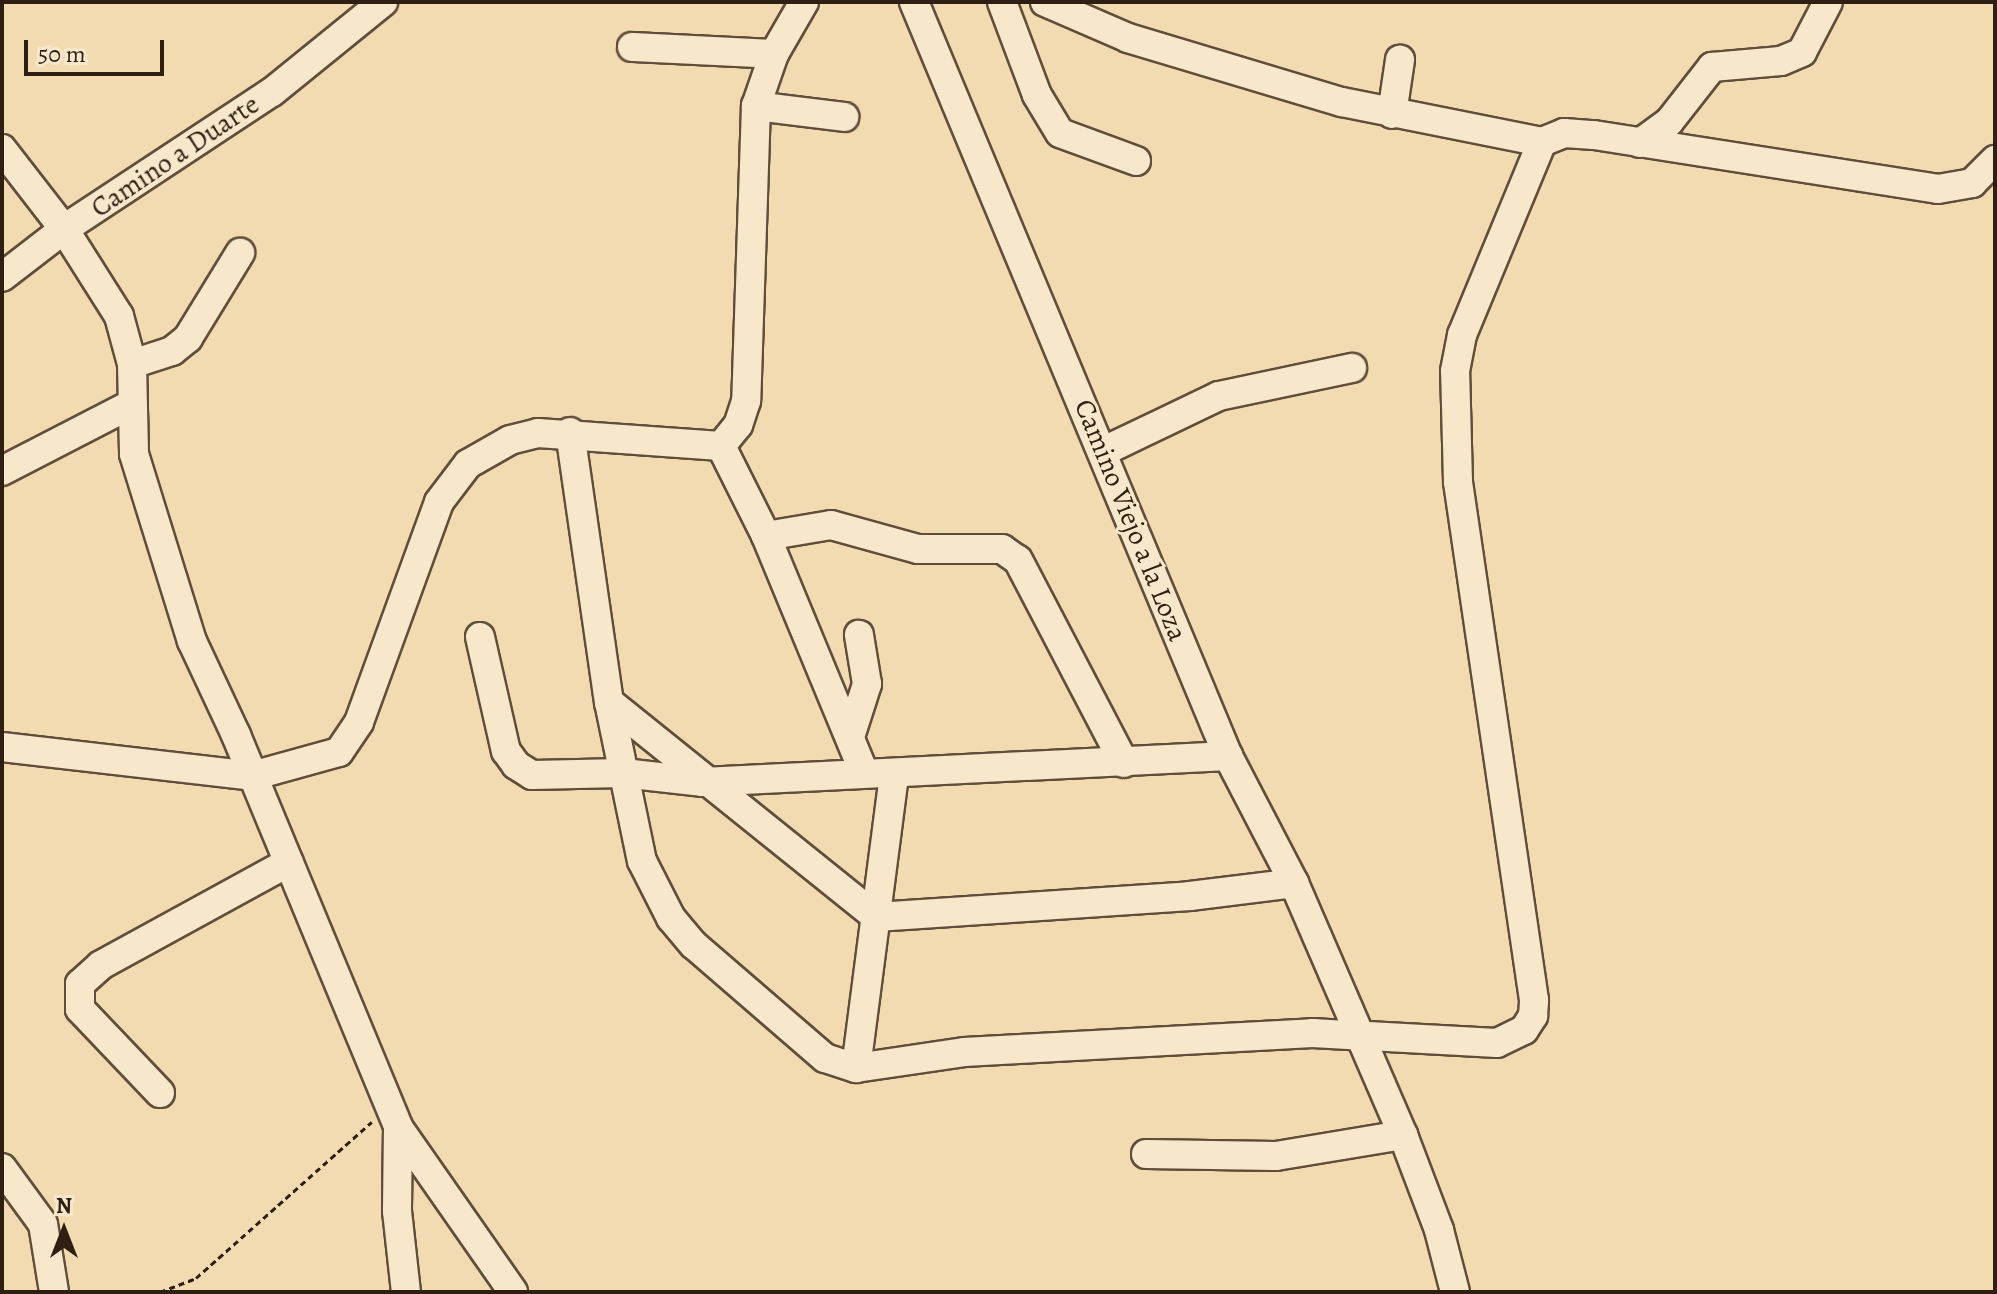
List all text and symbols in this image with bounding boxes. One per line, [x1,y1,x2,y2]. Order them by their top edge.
scale bar [28,24,168,74]
text: 50 m [38,38,86,70]
street label: Camino a Duarte [85,87,265,225]
street label: Camino Viejo a la Loza [1067,394,1195,646]
north arrow [24,1190,104,1270]
text: N [56,1191,72,1221]

